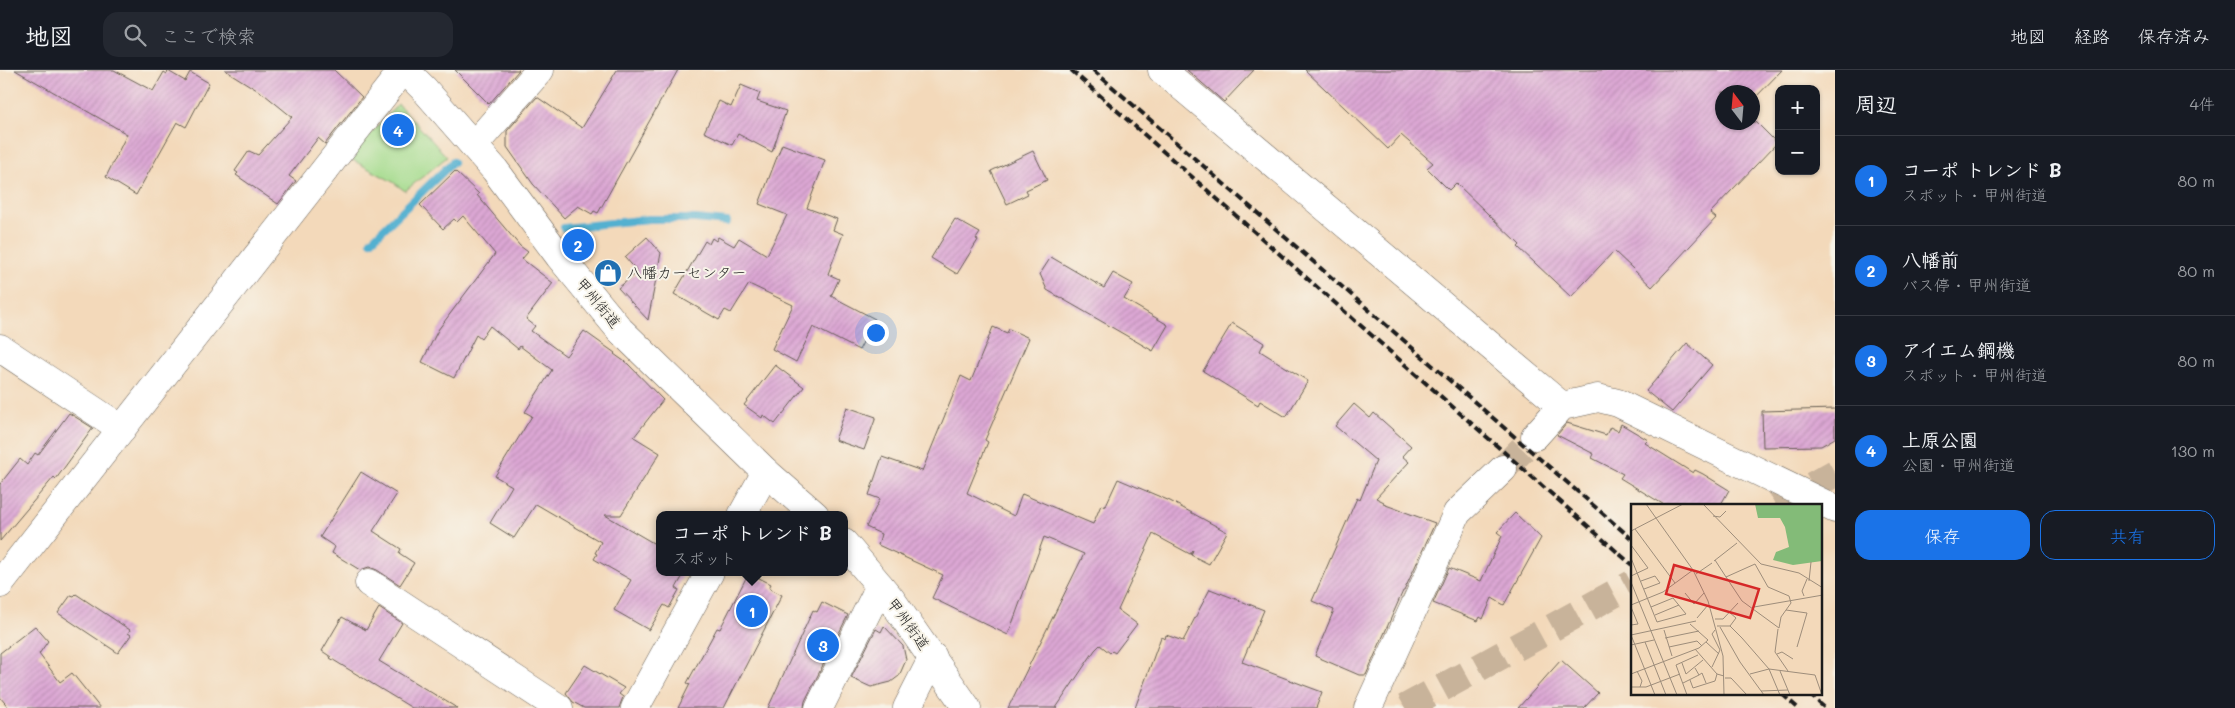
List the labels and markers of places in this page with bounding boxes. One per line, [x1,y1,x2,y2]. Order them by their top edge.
pin: 4 [382,111,414,149]
pin: 2 [562,226,594,264]
shop icon: 八幡カーセンター [593,258,623,288]
place label: 八幡カーセンター [627,262,746,282]
pin: 1 [736,592,768,630]
pin: 3 [807,626,839,664]

